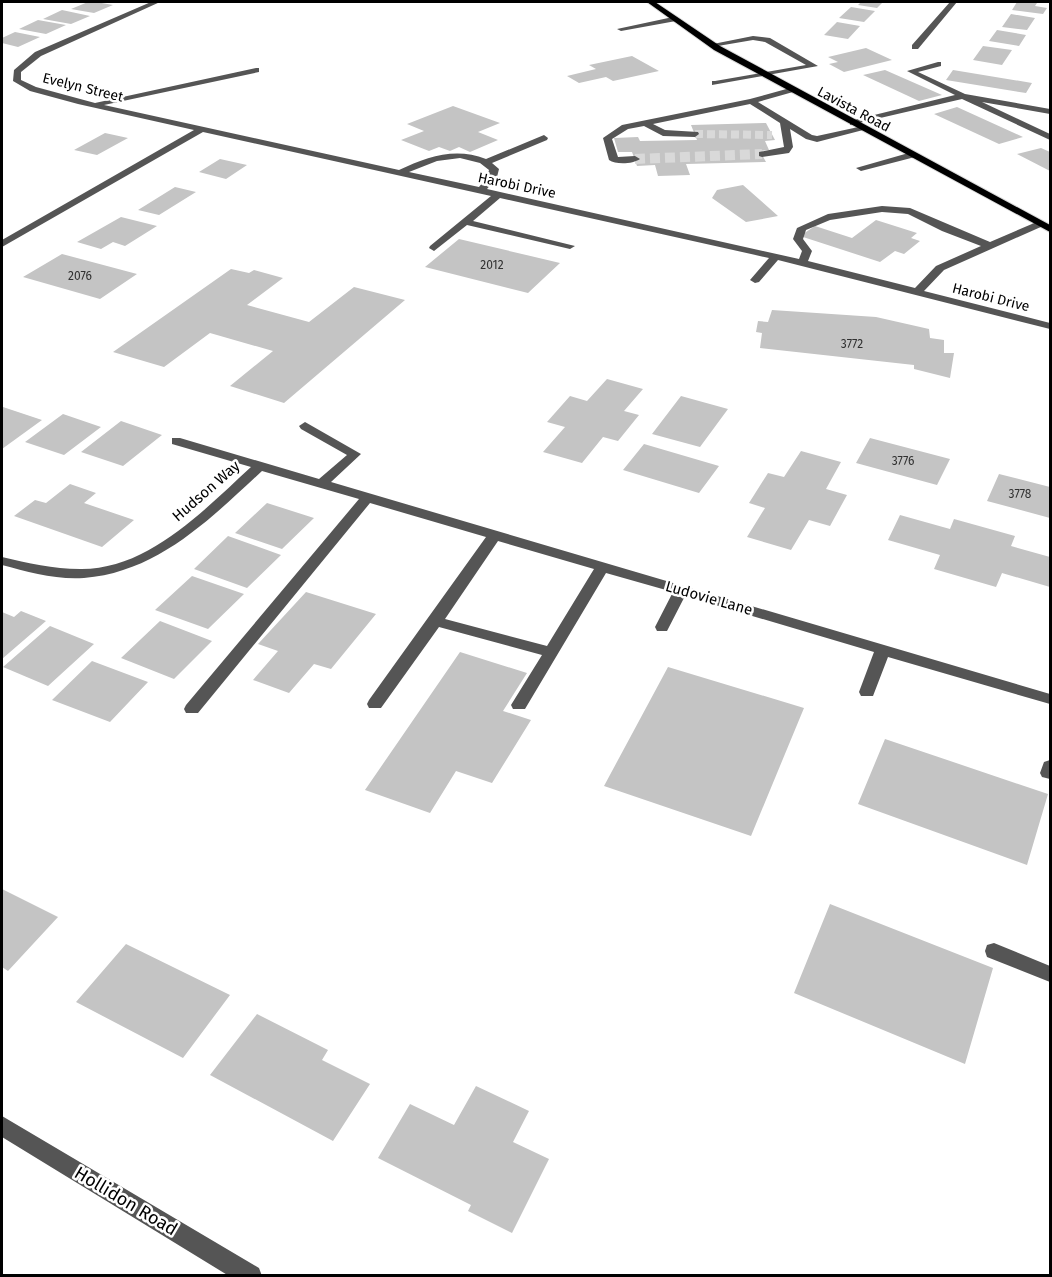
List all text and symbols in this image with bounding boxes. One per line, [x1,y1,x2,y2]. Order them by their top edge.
street label: Evelyn Street [41,69,126,106]
street label: Lavista Road [814,83,893,136]
street label: Harobi Drive [476,169,557,202]
house number: 2012 [480,258,504,272]
house number: 2076 [68,269,92,283]
street label: Harobi Drive [950,280,1031,315]
house number: 3772 [841,337,863,351]
house number: 3776 [892,454,914,468]
street label: Hudson Way [169,456,244,525]
house number: 3778 [1009,487,1032,501]
street label: Ludovie Lane [663,577,755,619]
street label: Hollidon Road [70,1162,182,1240]

